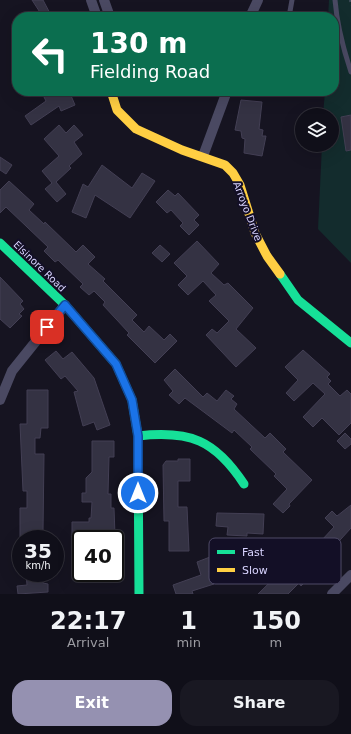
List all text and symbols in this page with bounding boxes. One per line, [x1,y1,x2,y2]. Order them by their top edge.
text: 130 m [90,27,187,60]
icon: left [24,28,76,80]
text: Fielding Road [90,61,210,82]
map controls [295,108,339,152]
button: layers [295,108,339,152]
street label: Arroyo Drive [231,180,264,242]
street label: Elsinore Road [11,239,68,294]
pin [30,310,64,344]
icon: arrive [36,316,58,338]
position arrow [117,472,159,514]
speed limit sign: 40 [72,530,124,582]
legend [209,538,341,584]
text: 35 [24,539,52,563]
text: Fast [242,546,265,559]
text: km/h [25,560,51,571]
text: Slow [242,564,268,577]
text: 22:17 [50,607,126,635]
text: 1 [180,607,197,635]
text: 150 [251,607,301,635]
text: Arrival [67,635,109,650]
text: min [176,635,201,650]
text: m [270,635,282,650]
button: Exit [12,680,172,726]
button: Share [180,680,339,726]

